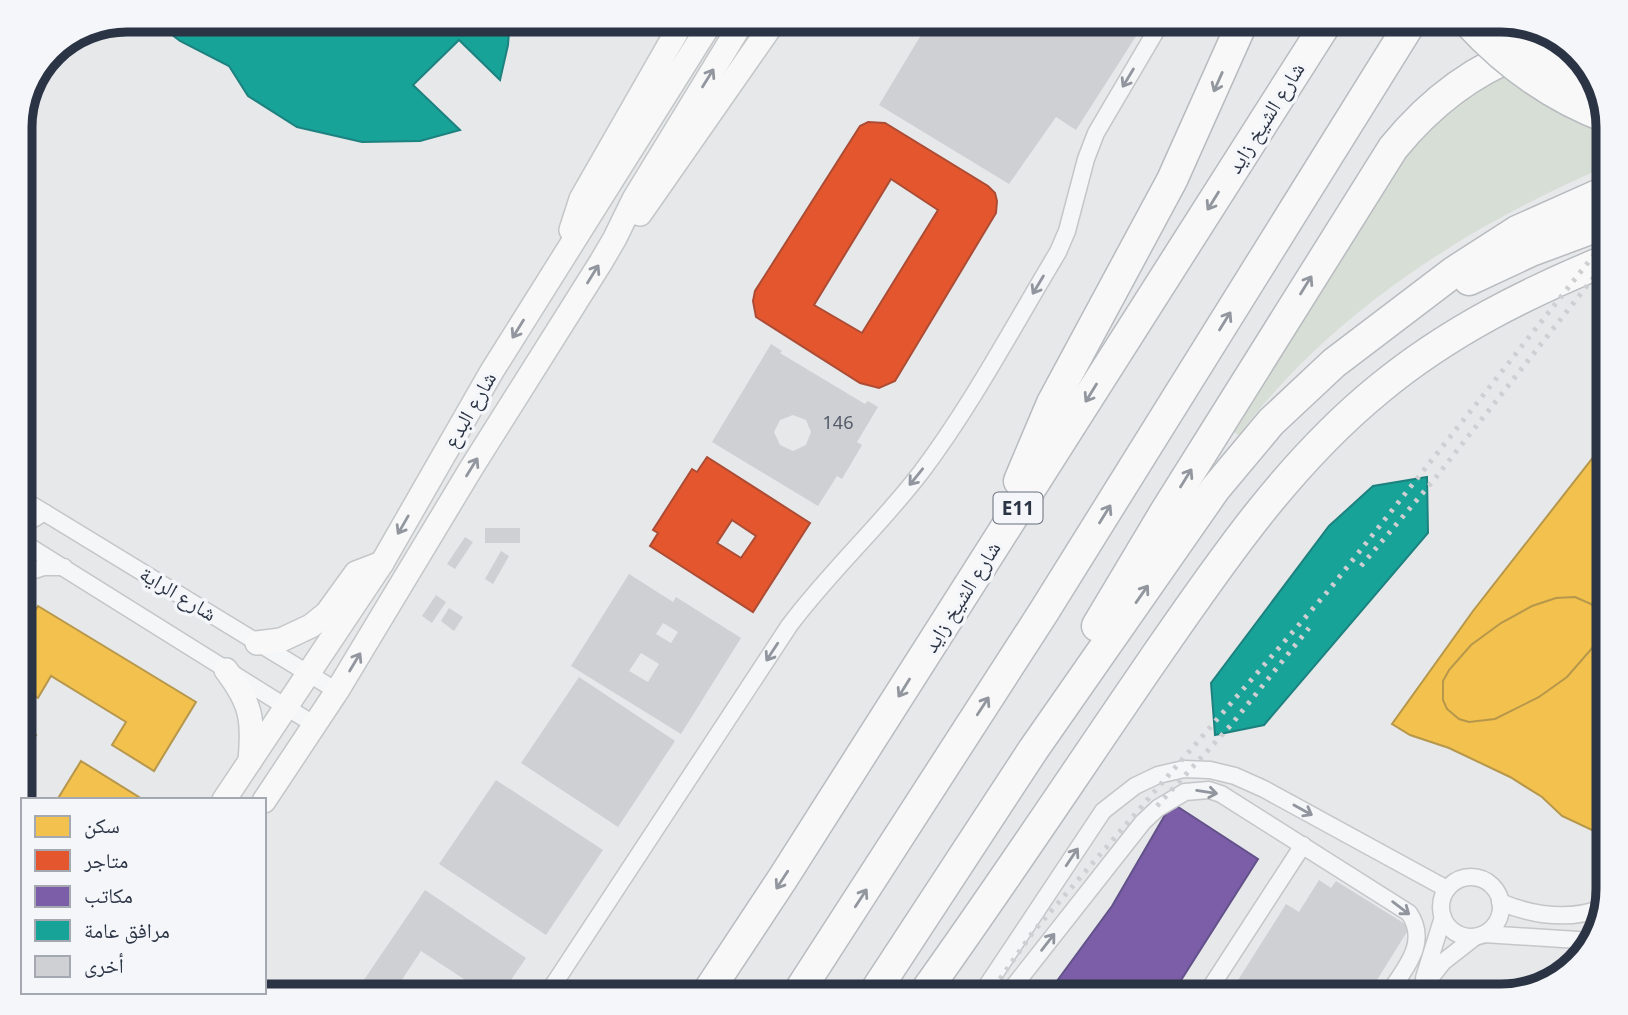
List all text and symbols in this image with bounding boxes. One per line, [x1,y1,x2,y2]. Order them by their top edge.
street label: شارع الشيخ زايد [1220,57,1310,178]
one-way arrow [1121,68,1135,88]
one-way arrow [700,69,715,88]
one-way arrow [1211,71,1224,92]
one-way arrow [1206,191,1221,210]
one-way arrow [587,265,601,285]
one-way arrow [1031,275,1045,295]
one-way arrow [1300,275,1314,295]
one-way arrow [1218,312,1233,331]
one-way arrow [511,319,525,339]
street label: شارع البدع [436,366,502,453]
one-way arrow [1084,383,1099,402]
house number: 146 [823,410,853,434]
one-way arrow [466,457,480,477]
one-way arrow [909,467,924,486]
one-way arrow [1179,469,1194,488]
road number: E11 [993,492,1042,524]
one-way arrow [1097,505,1112,524]
one-way arrow [396,515,410,535]
street label: شارع الشيخ زايد [916,536,1006,657]
street label: شارع الراية [135,559,222,627]
one-way arrow [1135,585,1149,604]
one-way arrow [764,642,779,661]
one-way arrow [348,652,362,672]
one-way arrow [896,678,910,698]
one-way arrow [977,697,991,717]
one-way arrow [1195,786,1218,799]
legend [21,798,266,994]
one-way arrow [1292,804,1313,817]
text: سكن [84,811,120,839]
text: متاجر [83,846,128,874]
one-way arrow [1066,848,1080,868]
one-way arrow [774,870,788,890]
text: مكاتب [84,881,133,909]
one-way arrow [853,889,868,908]
one-way arrow [1392,901,1410,916]
text: مرافق عامة [84,916,170,944]
one-way arrow [1041,933,1056,951]
text: أخرى [84,951,124,979]

